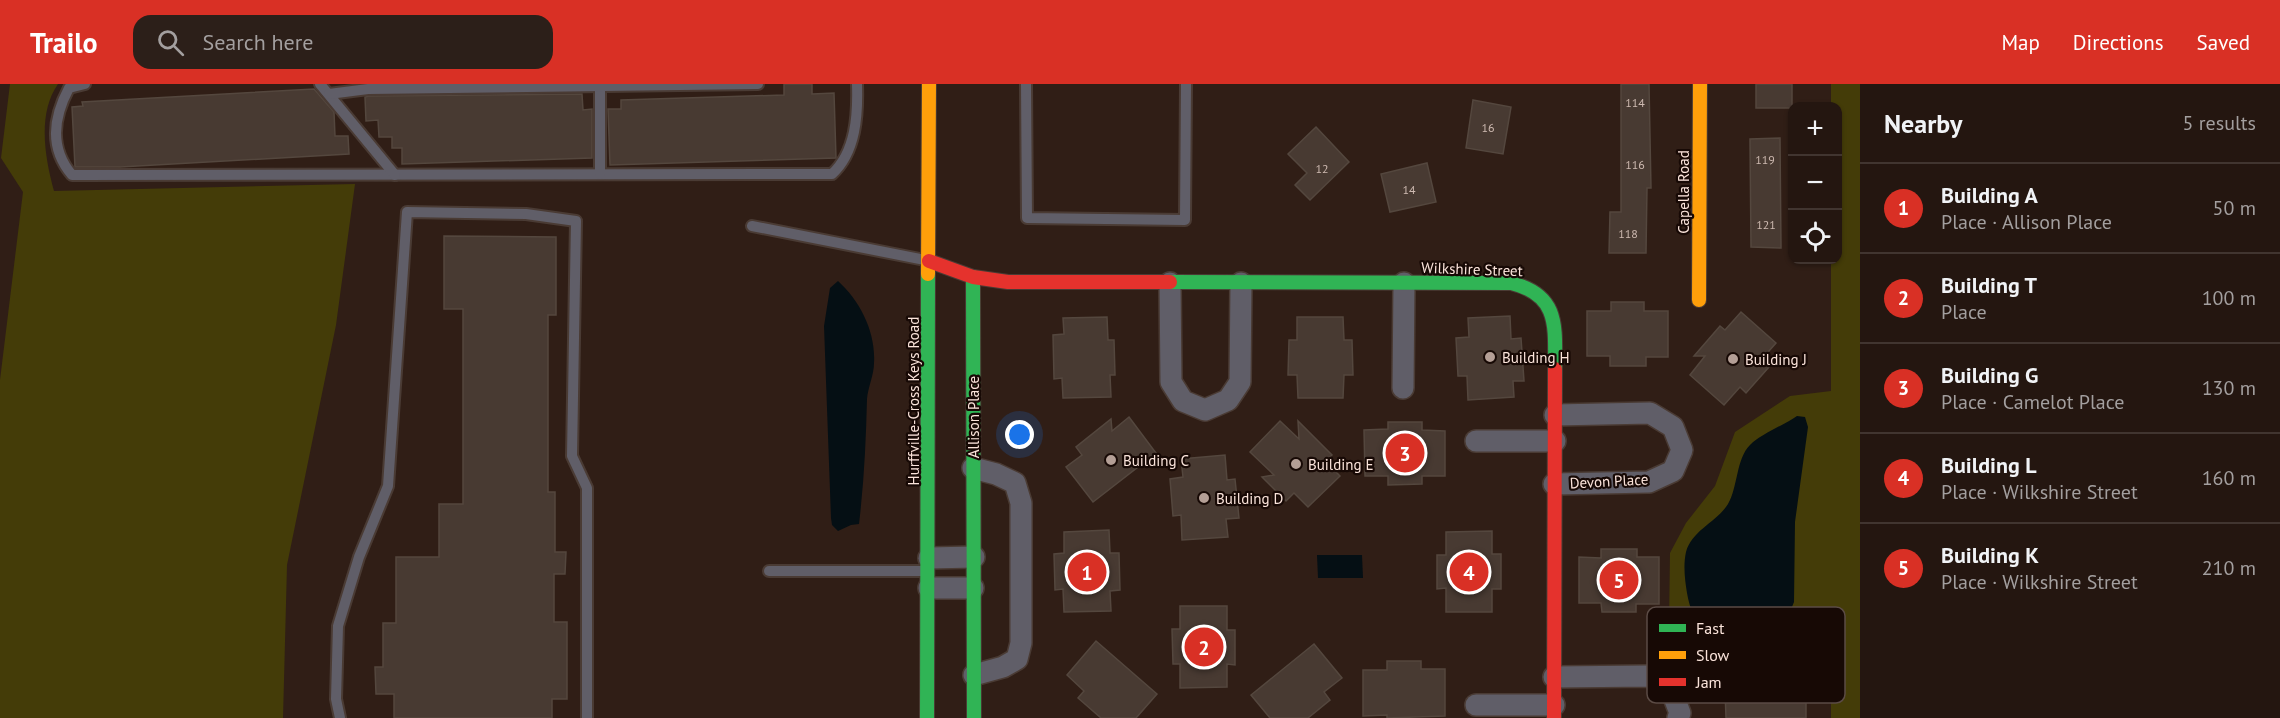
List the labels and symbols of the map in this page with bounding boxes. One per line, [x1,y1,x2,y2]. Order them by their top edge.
house number: 114 [1625,95,1645,110]
house number: 16 [1481,120,1495,135]
street label: Capella Road [1674,150,1693,234]
house number: 119 [1755,152,1775,167]
house number: 116 [1625,157,1645,172]
house number: 12 [1315,161,1329,176]
house number: 14 [1402,182,1416,197]
house number: 121 [1756,217,1776,232]
house number: 118 [1618,226,1638,241]
street label: Wilkshire Street [1421,258,1523,280]
street label: Hurffville-Cross Keys Road [904,317,923,485]
place label: Building H [1502,348,1570,367]
marker: Building H [1483,350,1497,364]
place label: Building J [1745,350,1807,369]
marker: Building J [1726,352,1740,366]
street label: Allison Place [964,376,983,458]
your location [1005,420,1034,449]
pin: 3 [1386,430,1424,476]
place label: Building C [1123,451,1189,470]
marker: Building C [1104,453,1118,467]
place label: Building E [1308,455,1374,474]
marker: Building E [1289,457,1303,471]
street label: Devon Place [1569,469,1649,493]
place label: Building D [1216,489,1283,508]
marker: Building D [1197,491,1211,505]
pin: 1 [1068,550,1106,594]
pin: 4 [1450,550,1488,594]
pin: 5 [1600,558,1638,602]
legend [1647,607,1845,703]
text: Fast [1696,618,1725,638]
pin: 2 [1184,624,1224,670]
text: Slow [1696,645,1730,665]
text: Jam [1695,672,1722,692]

